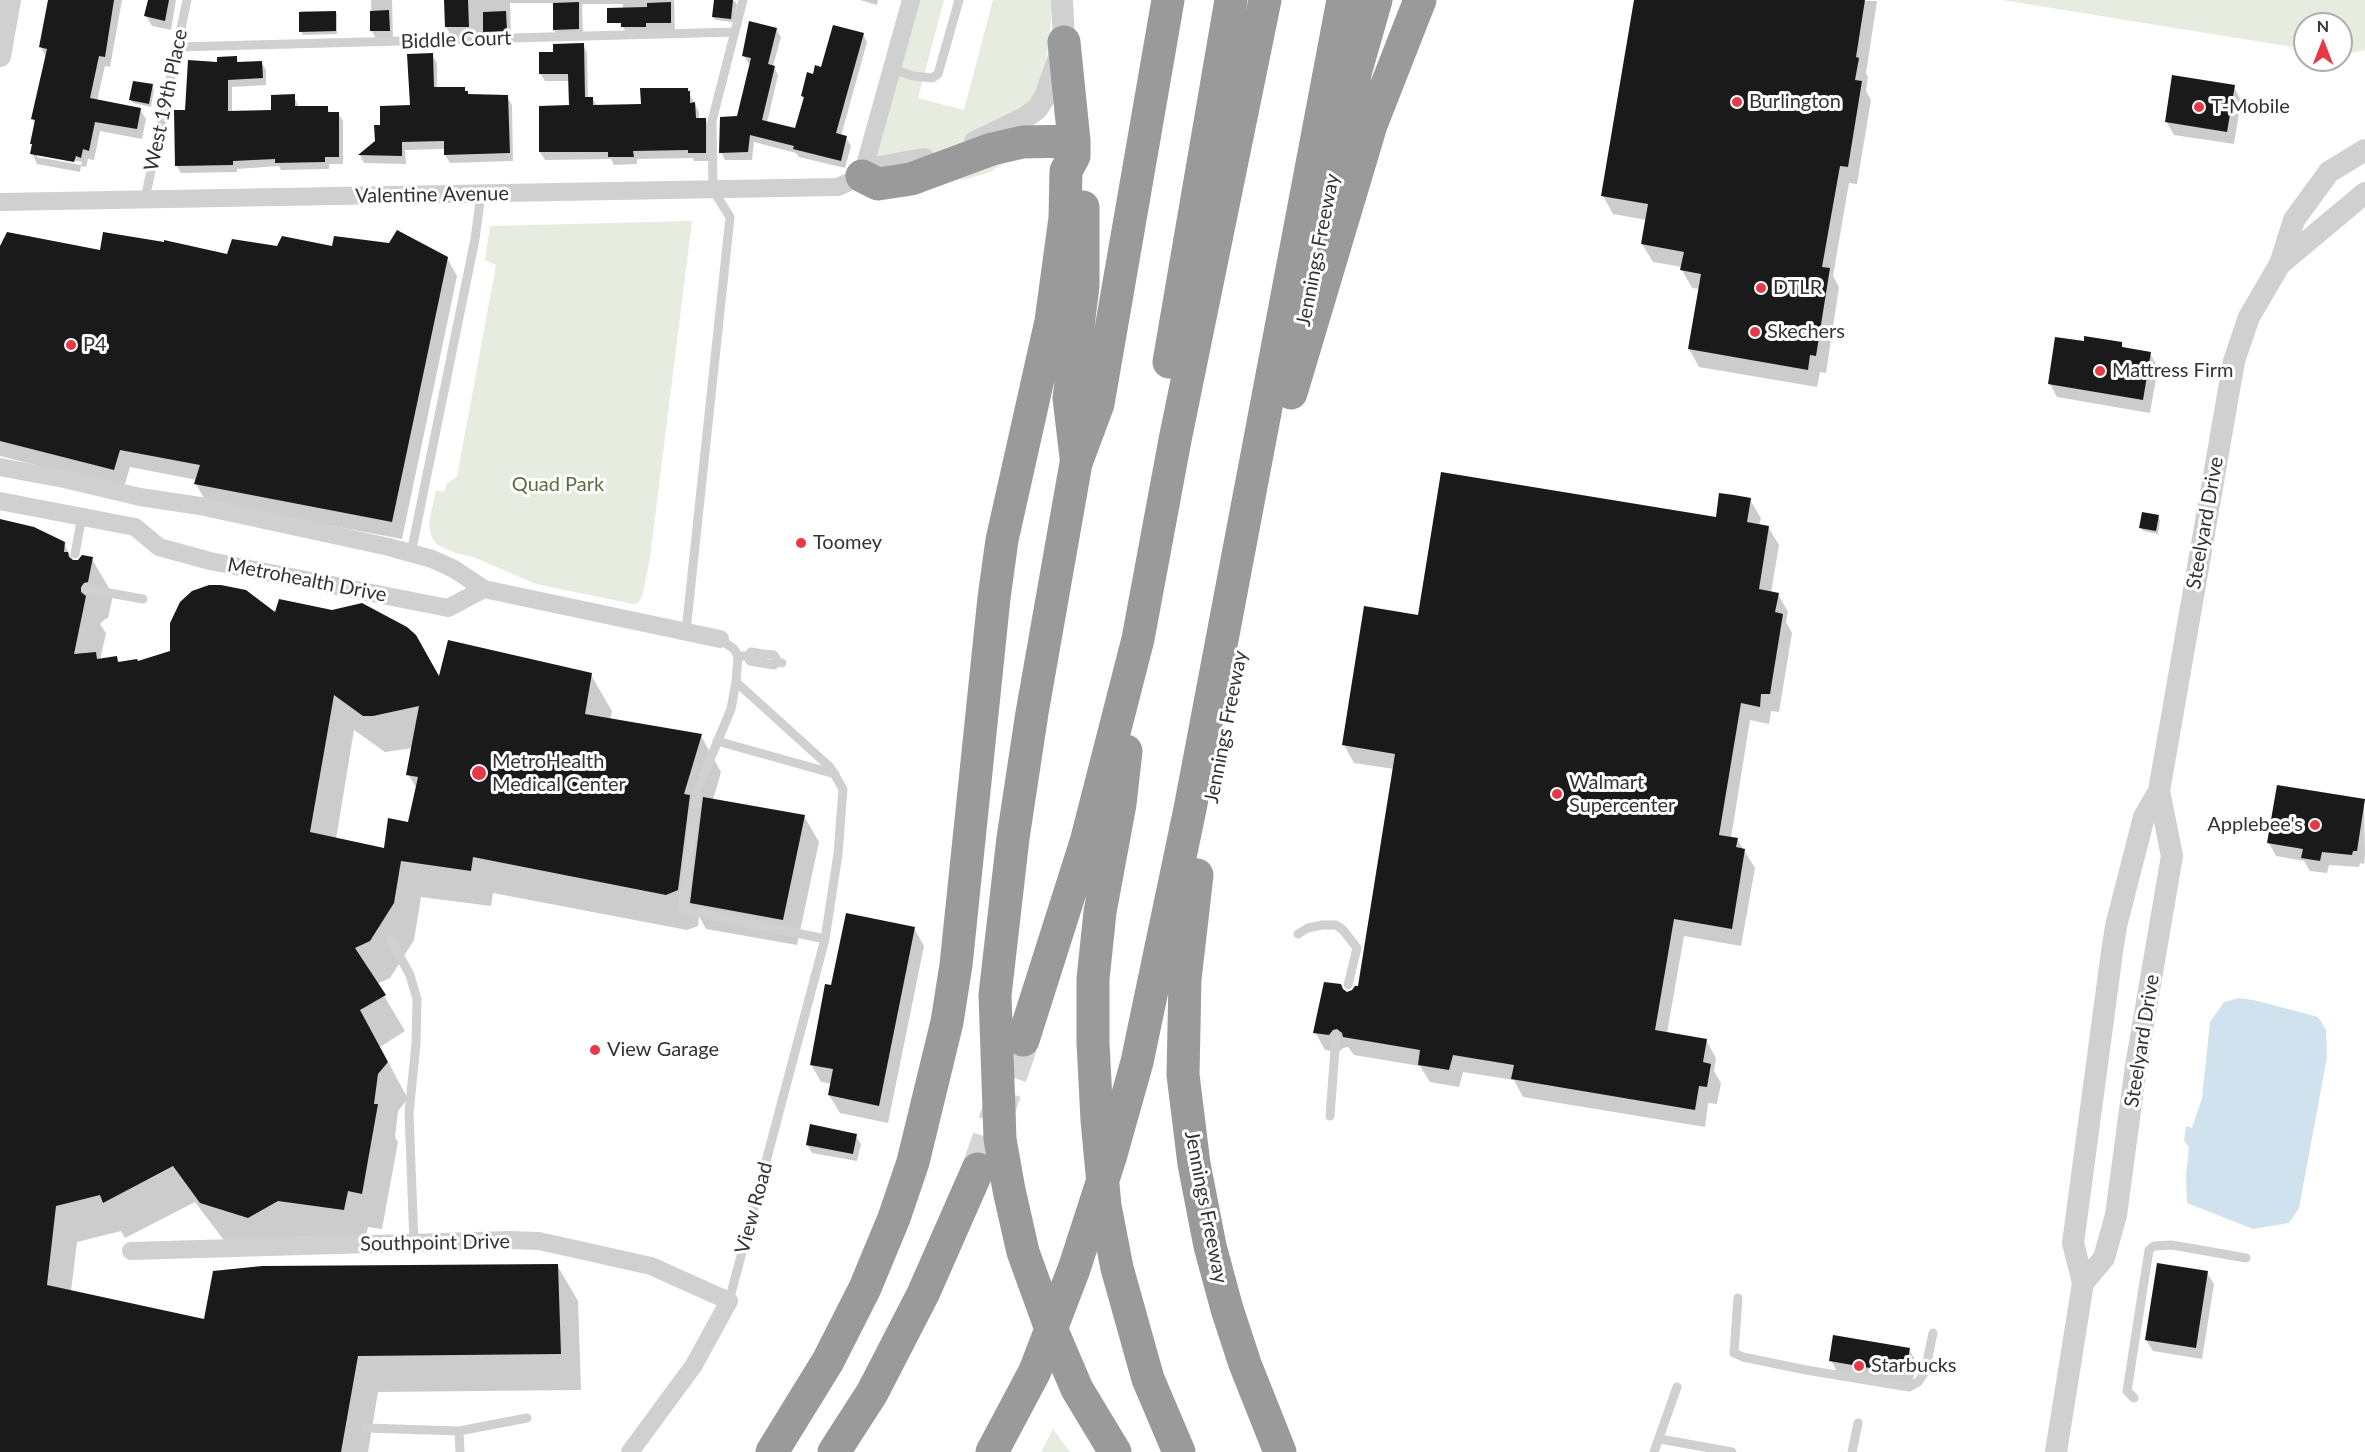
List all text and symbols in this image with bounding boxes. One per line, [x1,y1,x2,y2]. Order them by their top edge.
north arrow [2293,12,2353,72]
text: N [2317,16,2329,35]
street label: Biddle Court [400,26,512,54]
street label: West 19th Place [139,27,193,173]
place label: Burlington [1749,90,1841,114]
marker: Burlington [1730,95,1744,109]
place label: T-Mobile [2211,95,2290,119]
marker: T-Mobile [2192,100,2206,114]
street label: Jennings Freeway [1291,172,1345,328]
street label: Valentine Avenue [355,182,509,208]
place label: DTLR [1773,276,1822,300]
marker: DTLR [1754,281,1768,295]
place label: Skechers [1767,320,1845,344]
marker: Skechers [1748,325,1762,339]
place label: P4 [83,333,107,357]
marker: P4 [64,338,78,352]
place label: Mattress Firm [2112,359,2233,383]
marker: Mattress Firm [2093,364,2107,378]
street label: Steelyard Drive [2182,455,2228,591]
park label: Quad Park [512,473,604,497]
place label: Toomey [813,531,882,555]
marker: Toomey [794,536,808,550]
street label: Metrohealth Drive [225,553,389,607]
street label: Jennings Freeway [1199,649,1253,805]
place label: MetroHealth Medical Center [492,750,626,797]
marker: MetroHealth Medical Center [470,764,488,782]
place label: Walmart Supercenter [1569,771,1675,818]
marker: Walmart Supercenter [1550,787,1564,801]
place label: Applebee's [2207,813,2303,837]
marker: Applebee's [2308,818,2322,832]
street label: Steelyard Drive [2120,973,2164,1109]
place label: View Garage [607,1038,719,1062]
marker: View Garage [588,1043,602,1057]
street label: Jennings Freeway [1179,1129,1233,1285]
street label: View Road [730,1160,778,1256]
street label: Southpoint Drive [360,1230,510,1256]
place label: Starbucks [1871,1354,1957,1378]
marker: Starbucks [1852,1359,1866,1373]

